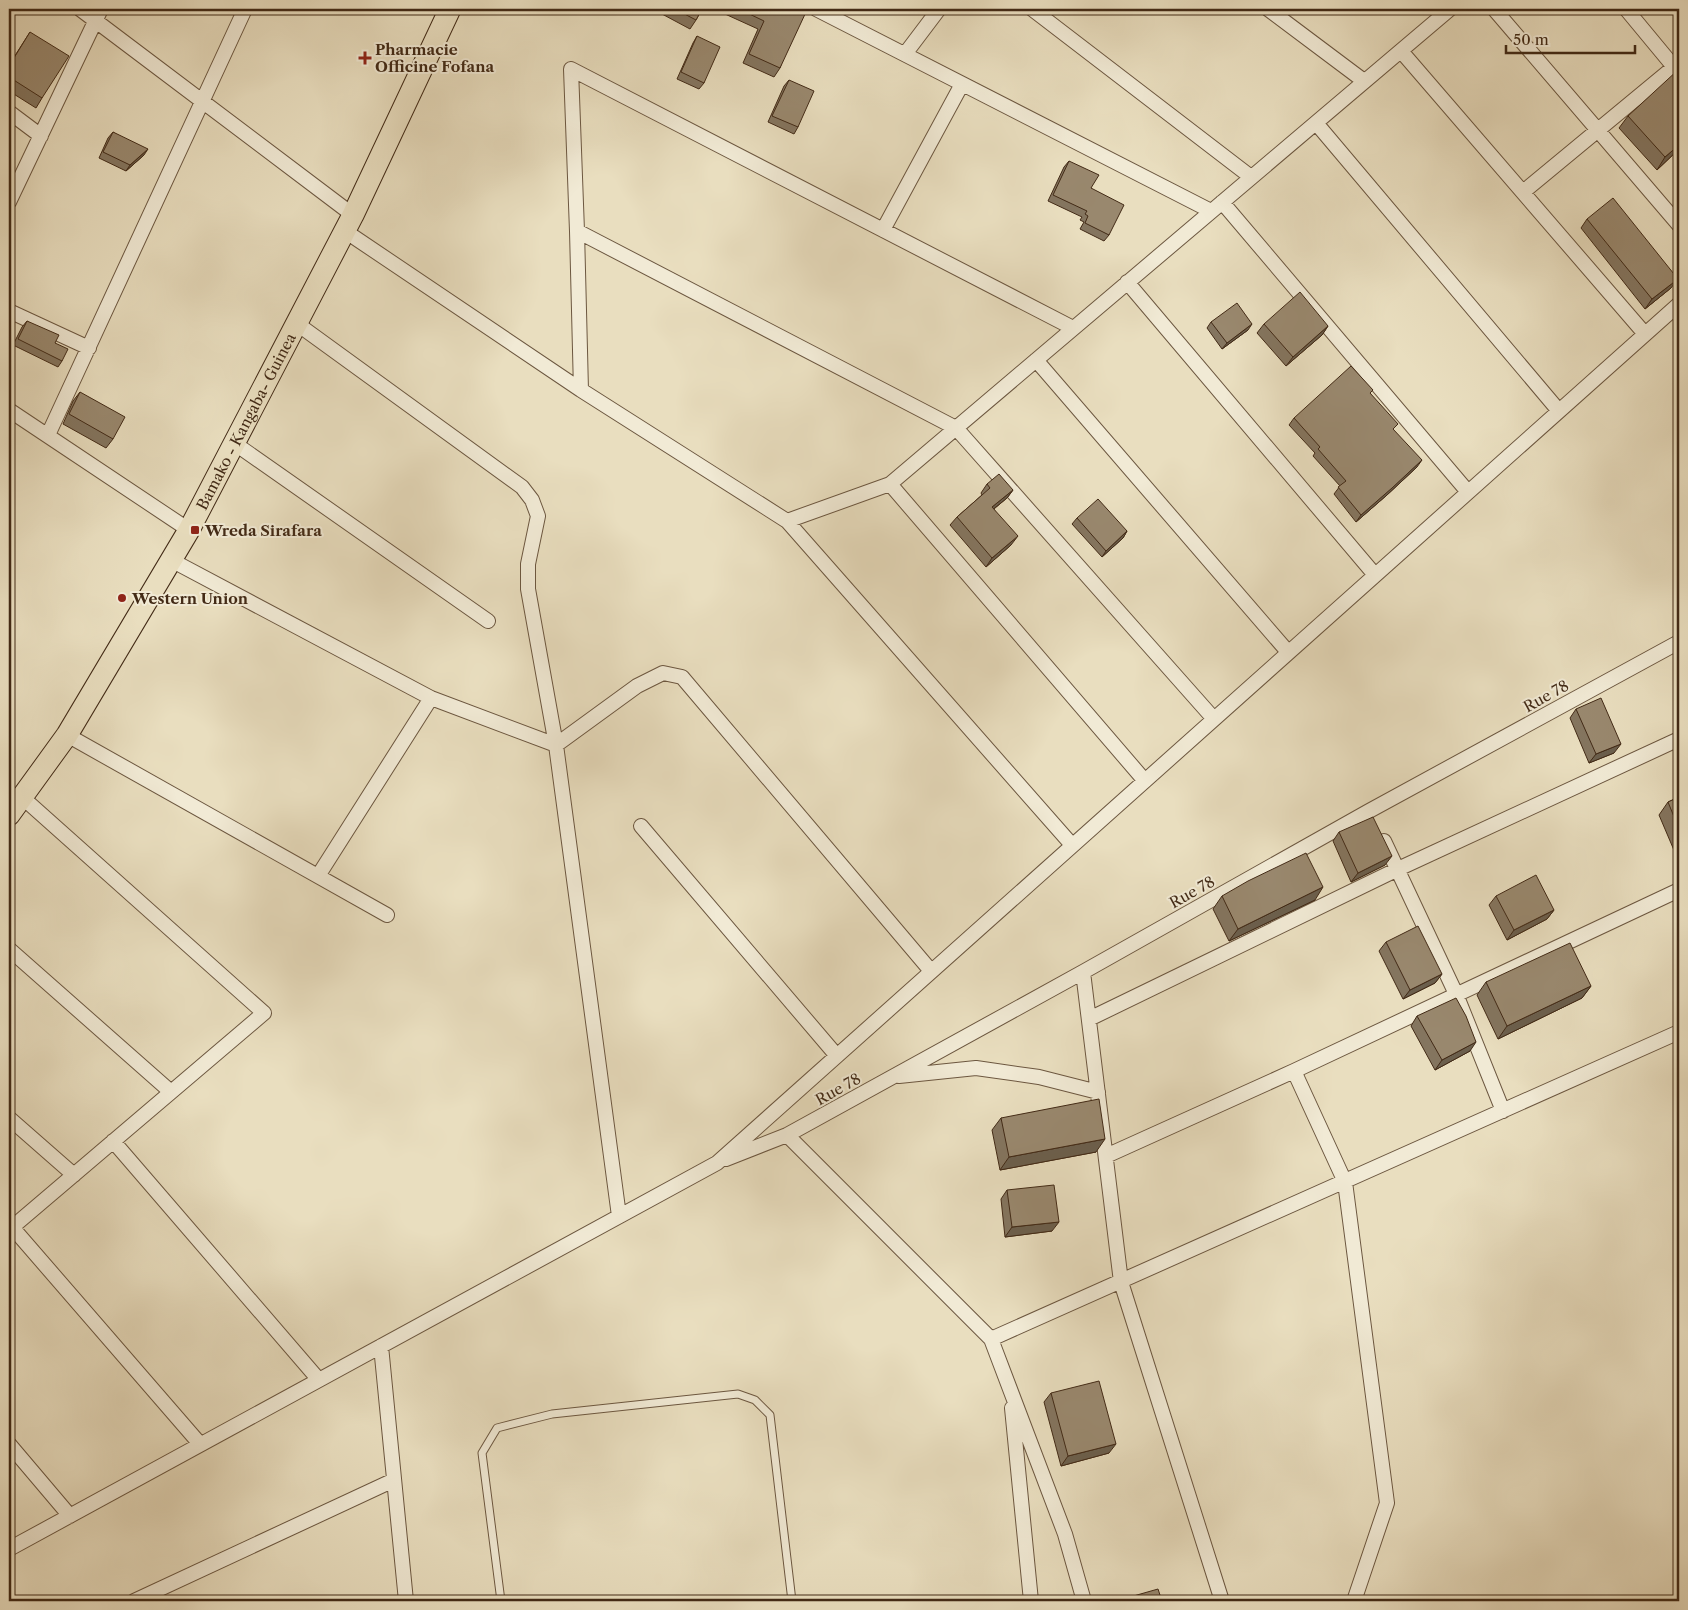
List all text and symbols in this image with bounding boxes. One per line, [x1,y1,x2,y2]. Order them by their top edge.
scale bar [1506,22,1634,54]
text: 50 m [1513,30,1549,49]
place label: Pharmacie Officine Fofana [375,40,495,76]
marker: Pharmacie Officine Fofana [359,52,371,64]
street label: Bamako - Kangaba- Guinea [192,330,300,513]
place label: Wreda Sirafara [204,521,322,540]
marker: Wreda Sirafara [189,524,201,536]
place label: Western Union [131,589,249,608]
marker: Western Union [116,592,128,604]
street label: Rue 78 [1520,676,1572,716]
street label: Rue 78 [1166,872,1218,912]
street label: Rue 78 [812,1069,864,1109]

